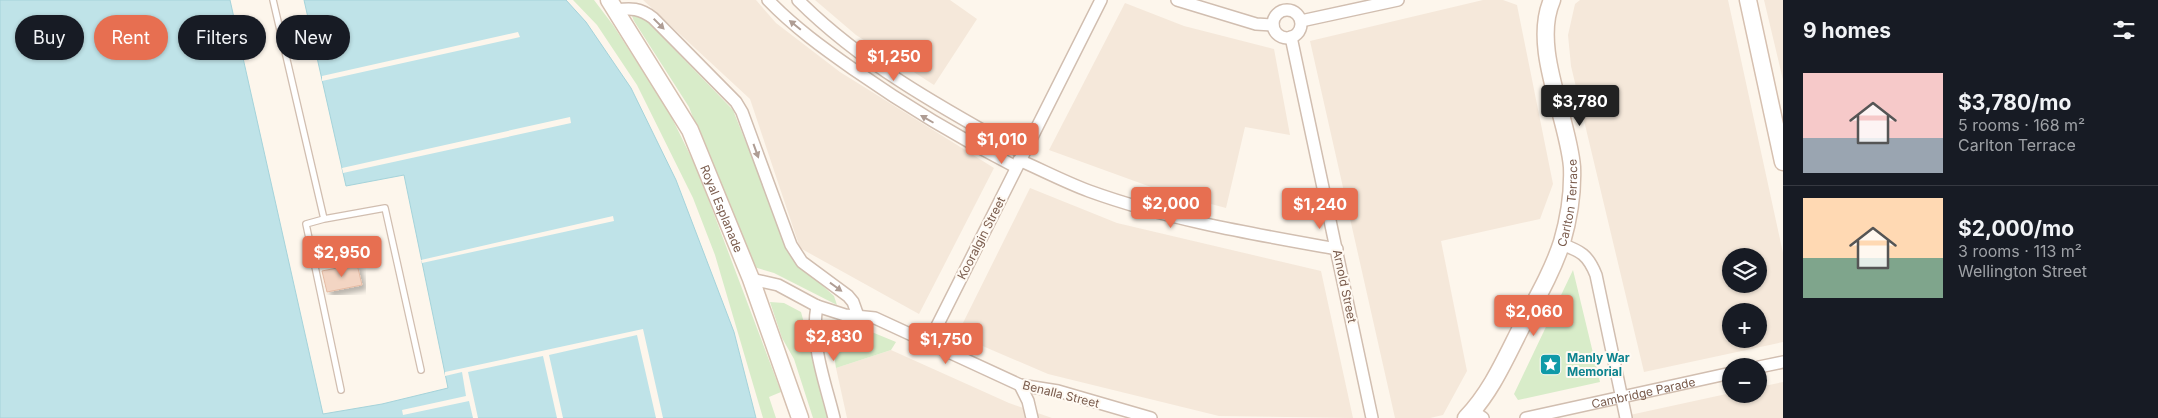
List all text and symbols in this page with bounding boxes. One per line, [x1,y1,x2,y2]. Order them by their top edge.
chip: Buy [15,15,84,60]
chip: Rent [94,15,168,60]
chip: Filters [178,15,266,60]
chip: New [276,15,350,60]
icon: filters [2110,16,2138,44]
one-way arrow [653,18,665,30]
text: 9 homes [1803,18,1891,43]
one-way arrow [788,20,801,31]
pin: $1,250 [853,39,935,82]
text: $1,250 [867,46,921,66]
pin: $3,780 [1539,84,1621,127]
text: $3,780/mo [1958,90,2071,115]
text: $3,780 [1552,91,1608,111]
icon: home [1843,93,1903,153]
one-way arrow [920,114,933,123]
text: 5 rooms · 168 m² [1958,115,2085,135]
pin: $1,010 [961,122,1043,165]
text: $1,010 [977,129,1027,149]
text: Carlton Terrace [1958,135,2076,155]
one-way arrow [752,144,760,159]
street label: Carlton Terrace [1553,158,1580,249]
street label: Royal Esplanade [698,163,747,254]
pin: $2,000 [1130,186,1212,229]
pin: $1,240 [1279,188,1361,230]
text: $2,000 [1142,193,1200,213]
street label: Kooralgin Street [954,194,1008,282]
text: $1,240 [1293,194,1347,214]
text: $2,000/mo [1958,216,2074,241]
icon: home [1843,218,1903,278]
pin: $2,950 [301,236,383,278]
text: 3 rooms · 113 m² [1958,241,2082,261]
text: $2,950 [313,242,371,262]
street label: Arnold Street [1330,248,1360,324]
map controls [1722,248,1767,403]
button: layers [1722,248,1767,293]
text: Wellington Street [1958,261,2087,281]
one-way arrow [829,282,843,292]
pin: $2,060 [1493,294,1575,337]
text: $2,060 [1505,301,1563,321]
button: + [1722,303,1767,348]
pin: $2,830 [793,320,875,362]
pin: $1,750 [905,322,987,365]
text: $2,830 [806,326,862,346]
text: $1,750 [920,329,972,349]
place label: Manly War Memorial [1567,350,1630,379]
place icon: Manly War Memorial [1539,352,1563,376]
button: − [1722,358,1767,403]
street label: Cambridge Parade [1590,374,1697,411]
street label: Benalla Street [1021,377,1101,411]

